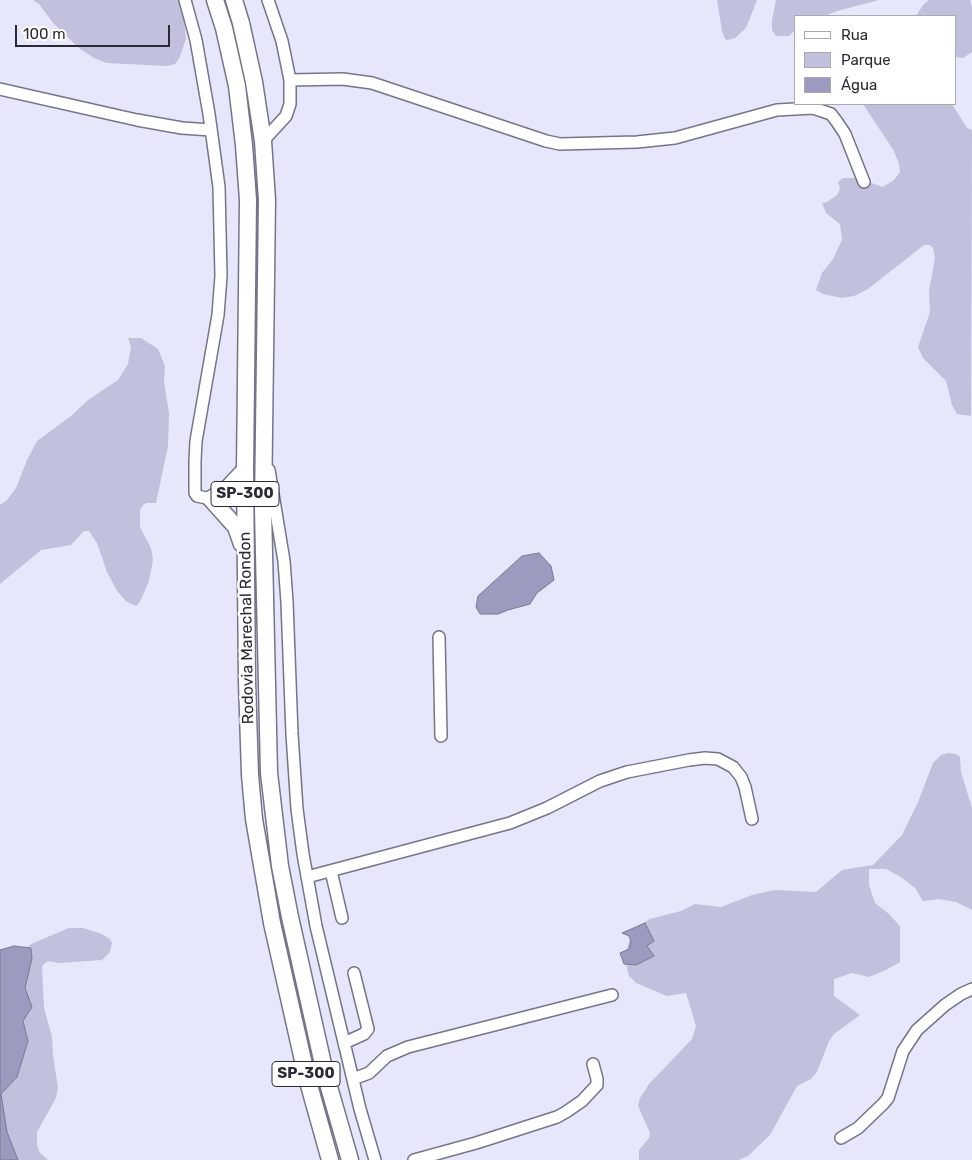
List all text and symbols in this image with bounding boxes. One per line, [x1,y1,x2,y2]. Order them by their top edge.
scale bar [18,15,172,47]
legend [794,15,957,105]
text: 100 m [23,25,65,43]
text: Rua [841,26,868,44]
text: Parque [841,51,891,69]
text: Água [841,76,877,94]
road number: SP-300 [211,482,279,506]
street label: Rodovia Marechal Rondon [236,531,258,725]
road number: SP-300 [272,1062,340,1086]

